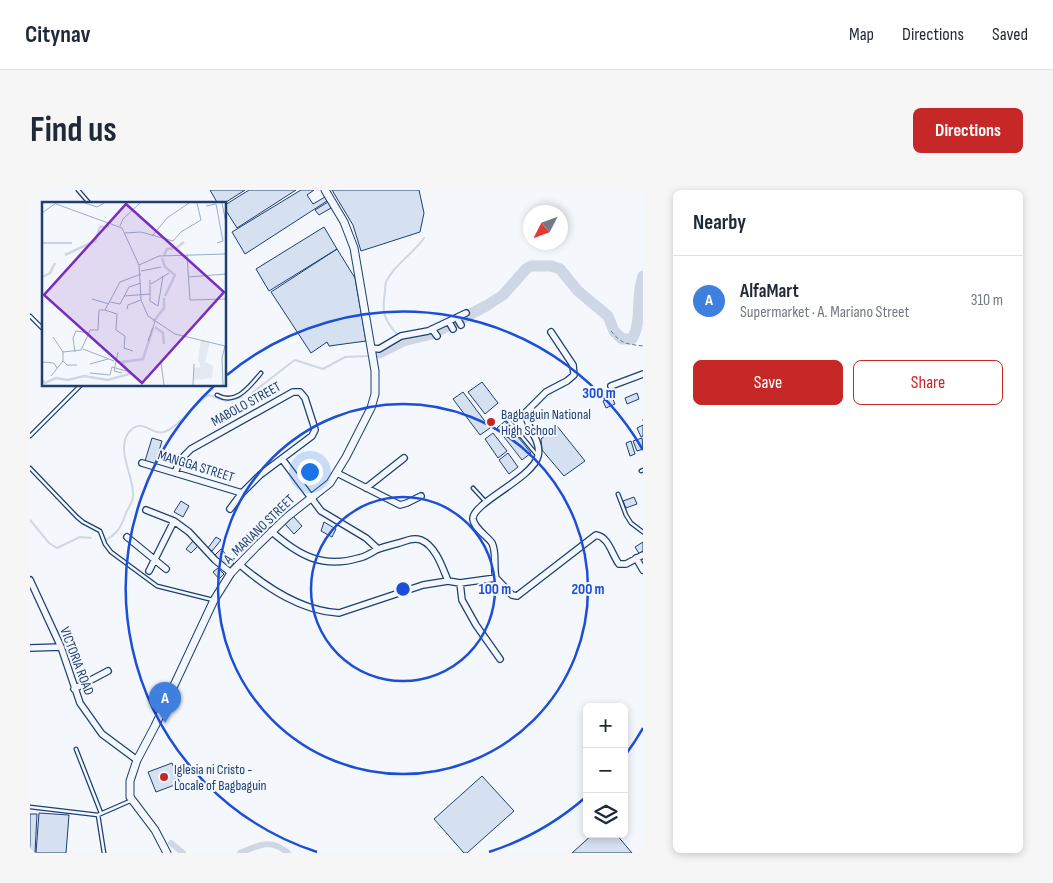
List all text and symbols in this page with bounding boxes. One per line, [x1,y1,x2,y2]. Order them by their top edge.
text: Citynav [25,20,91,49]
text: Map [849,24,874,45]
text: Directions [902,24,964,45]
text: Saved [992,24,1028,45]
button: Directions [913,108,1023,153]
text: Find us [30,109,117,152]
inset map [42,202,226,386]
north arrow [523,205,568,250]
text: Nearby [693,210,746,235]
text: AlfaMart [740,280,799,303]
text: A [705,291,713,310]
text: 310 m [971,291,1003,310]
text: Supermarket · A. Mariano Street [740,303,909,322]
button: Save [693,360,843,405]
button: Share [853,360,1003,405]
street label: MABOLO STREET [208,378,284,430]
text: 300 m [582,384,616,403]
place label: Bagbaguin National High School [501,406,591,439]
marker: Bagbaguin National High School [485,416,497,428]
street label: MANGGA STREET [156,446,237,486]
your location [297,459,323,485]
street label: A. MARIANO STREET [219,491,298,568]
centre of rings [394,580,412,598]
text: 100 m [479,580,511,599]
text: 200 m [571,580,605,599]
street label: VICTORIA ROAD [56,624,98,698]
pin: A [149,682,181,723]
map controls [583,703,628,838]
button: + [583,703,628,748]
button: − [583,748,628,793]
place label: Iglesia ni Cristo - Locale of Bagbaguin [174,761,267,794]
marker: Iglesia ni Cristo - Locale of Bagbaguin [158,771,170,783]
button: layers [583,793,628,838]

